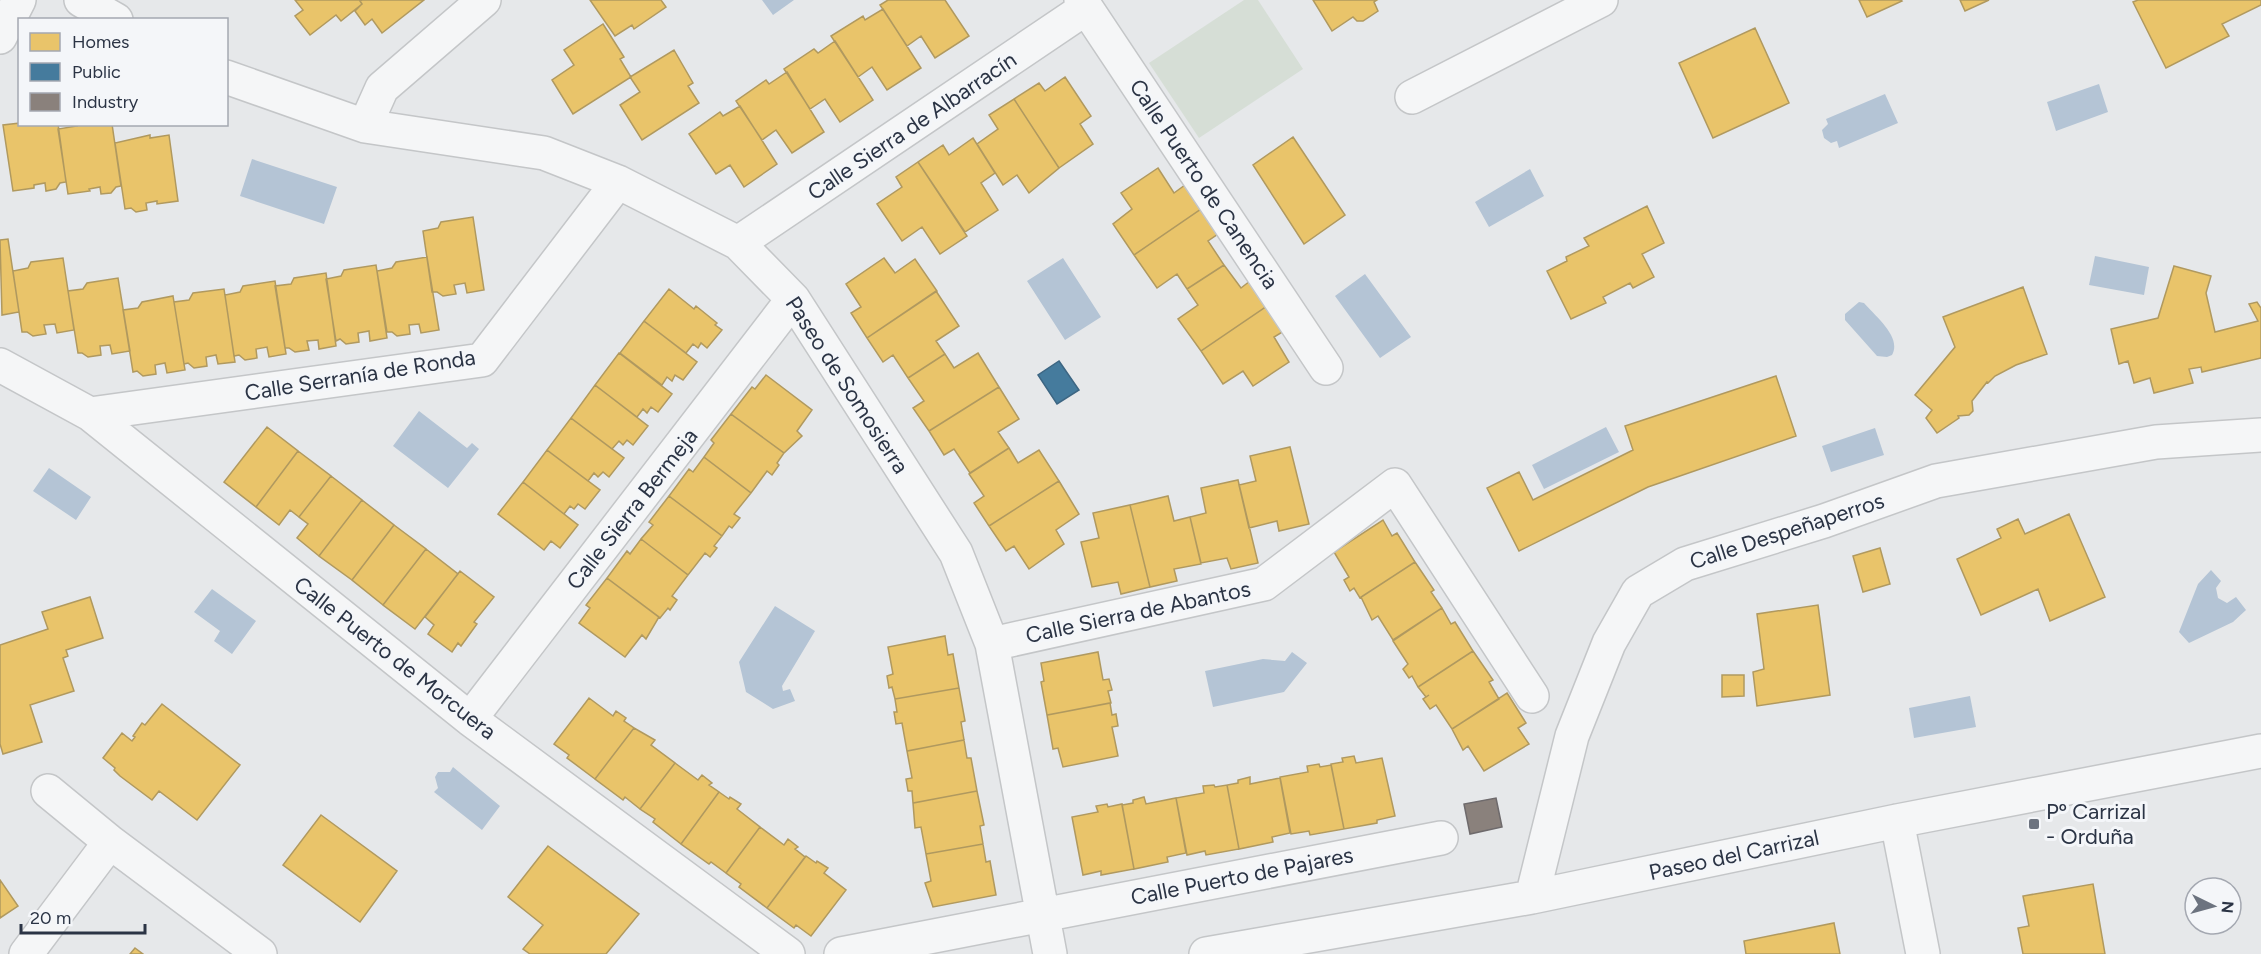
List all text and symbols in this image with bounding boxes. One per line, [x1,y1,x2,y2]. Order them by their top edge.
legend [18,18,228,126]
text: Homes [72,31,130,53]
street label: Calle Sierra de Albarracín [803,46,1021,206]
text: Public [72,61,121,83]
street label: Calle Puerto de Canencia [1124,74,1284,294]
text: Industry [72,91,139,113]
street label: Paseo de Somosierra [780,291,914,479]
street label: Calle Serranía de Ronda [243,343,477,407]
street label: Calle Sierra Bermeja [561,423,703,595]
street label: Calle Despeñaperros [1686,487,1888,575]
street label: Calle Puerto de Morcuera [289,571,501,745]
street label: Calle Sierra de Abantos [1023,575,1253,649]
place label: Pº Carrizal - Orduña [2046,798,2146,850]
marker: Pº Carrizal - Orduña [2027,817,2041,831]
street label: Paseo del Carrizal [1646,824,1822,886]
street label: Calle Puerto de Pajares [1129,841,1355,911]
north arrow [2183,876,2243,936]
scale bar [21,897,146,935]
text: N [2217,900,2237,914]
text: 20 m [30,907,71,929]

